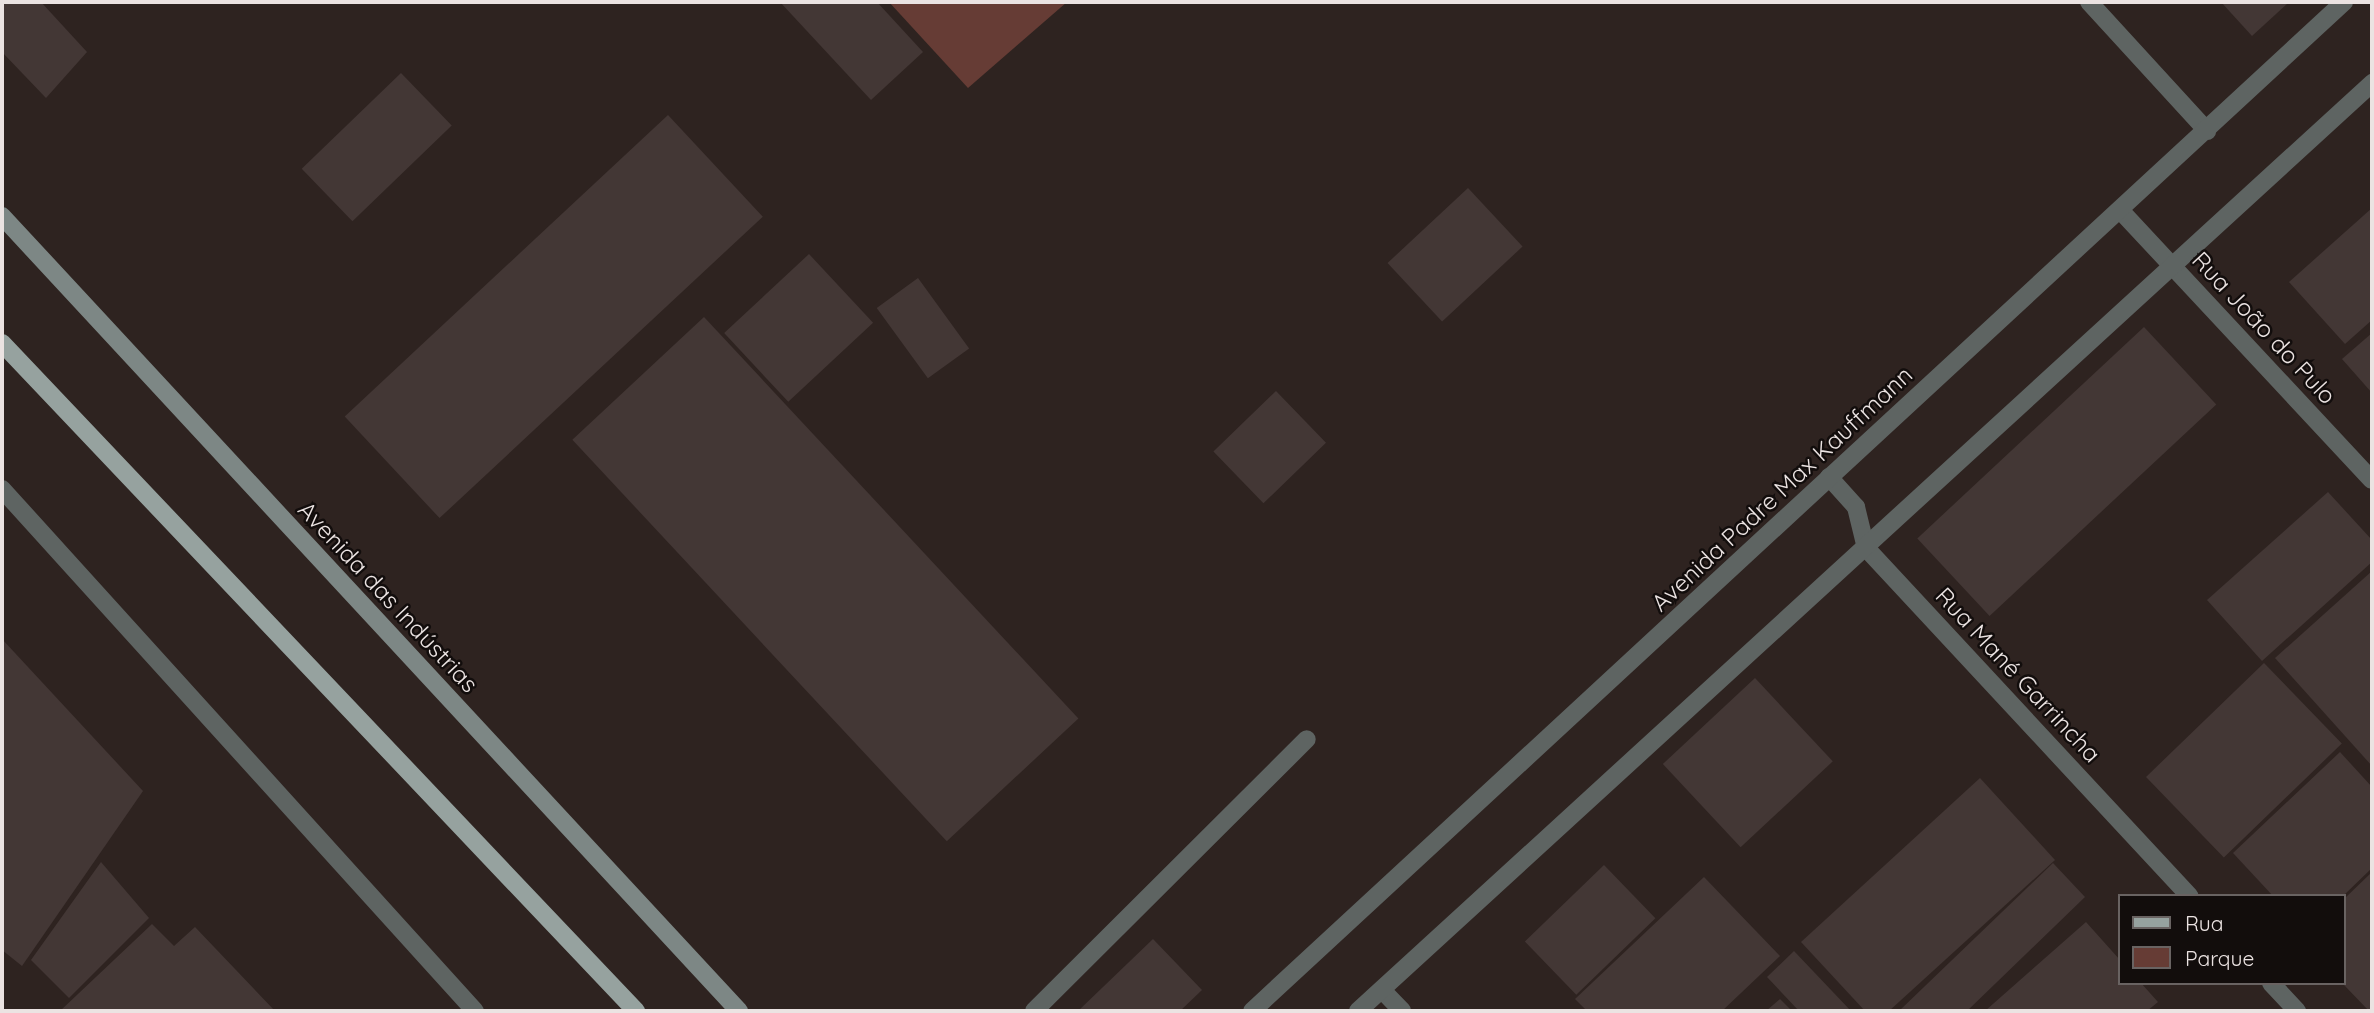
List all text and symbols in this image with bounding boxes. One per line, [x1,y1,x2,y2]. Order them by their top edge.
street label: Rua João do Pulo [2186,246,2342,410]
street label: Avenida Padre Max Kauffmann [1646,361,1918,617]
street label: Avenida das Indústrias [292,496,484,698]
street label: Rua Mané Garrincha [1930,582,2106,768]
legend [2118,894,2346,985]
text: Rua [2185,910,2224,936]
text: Parque [2185,945,2254,971]

